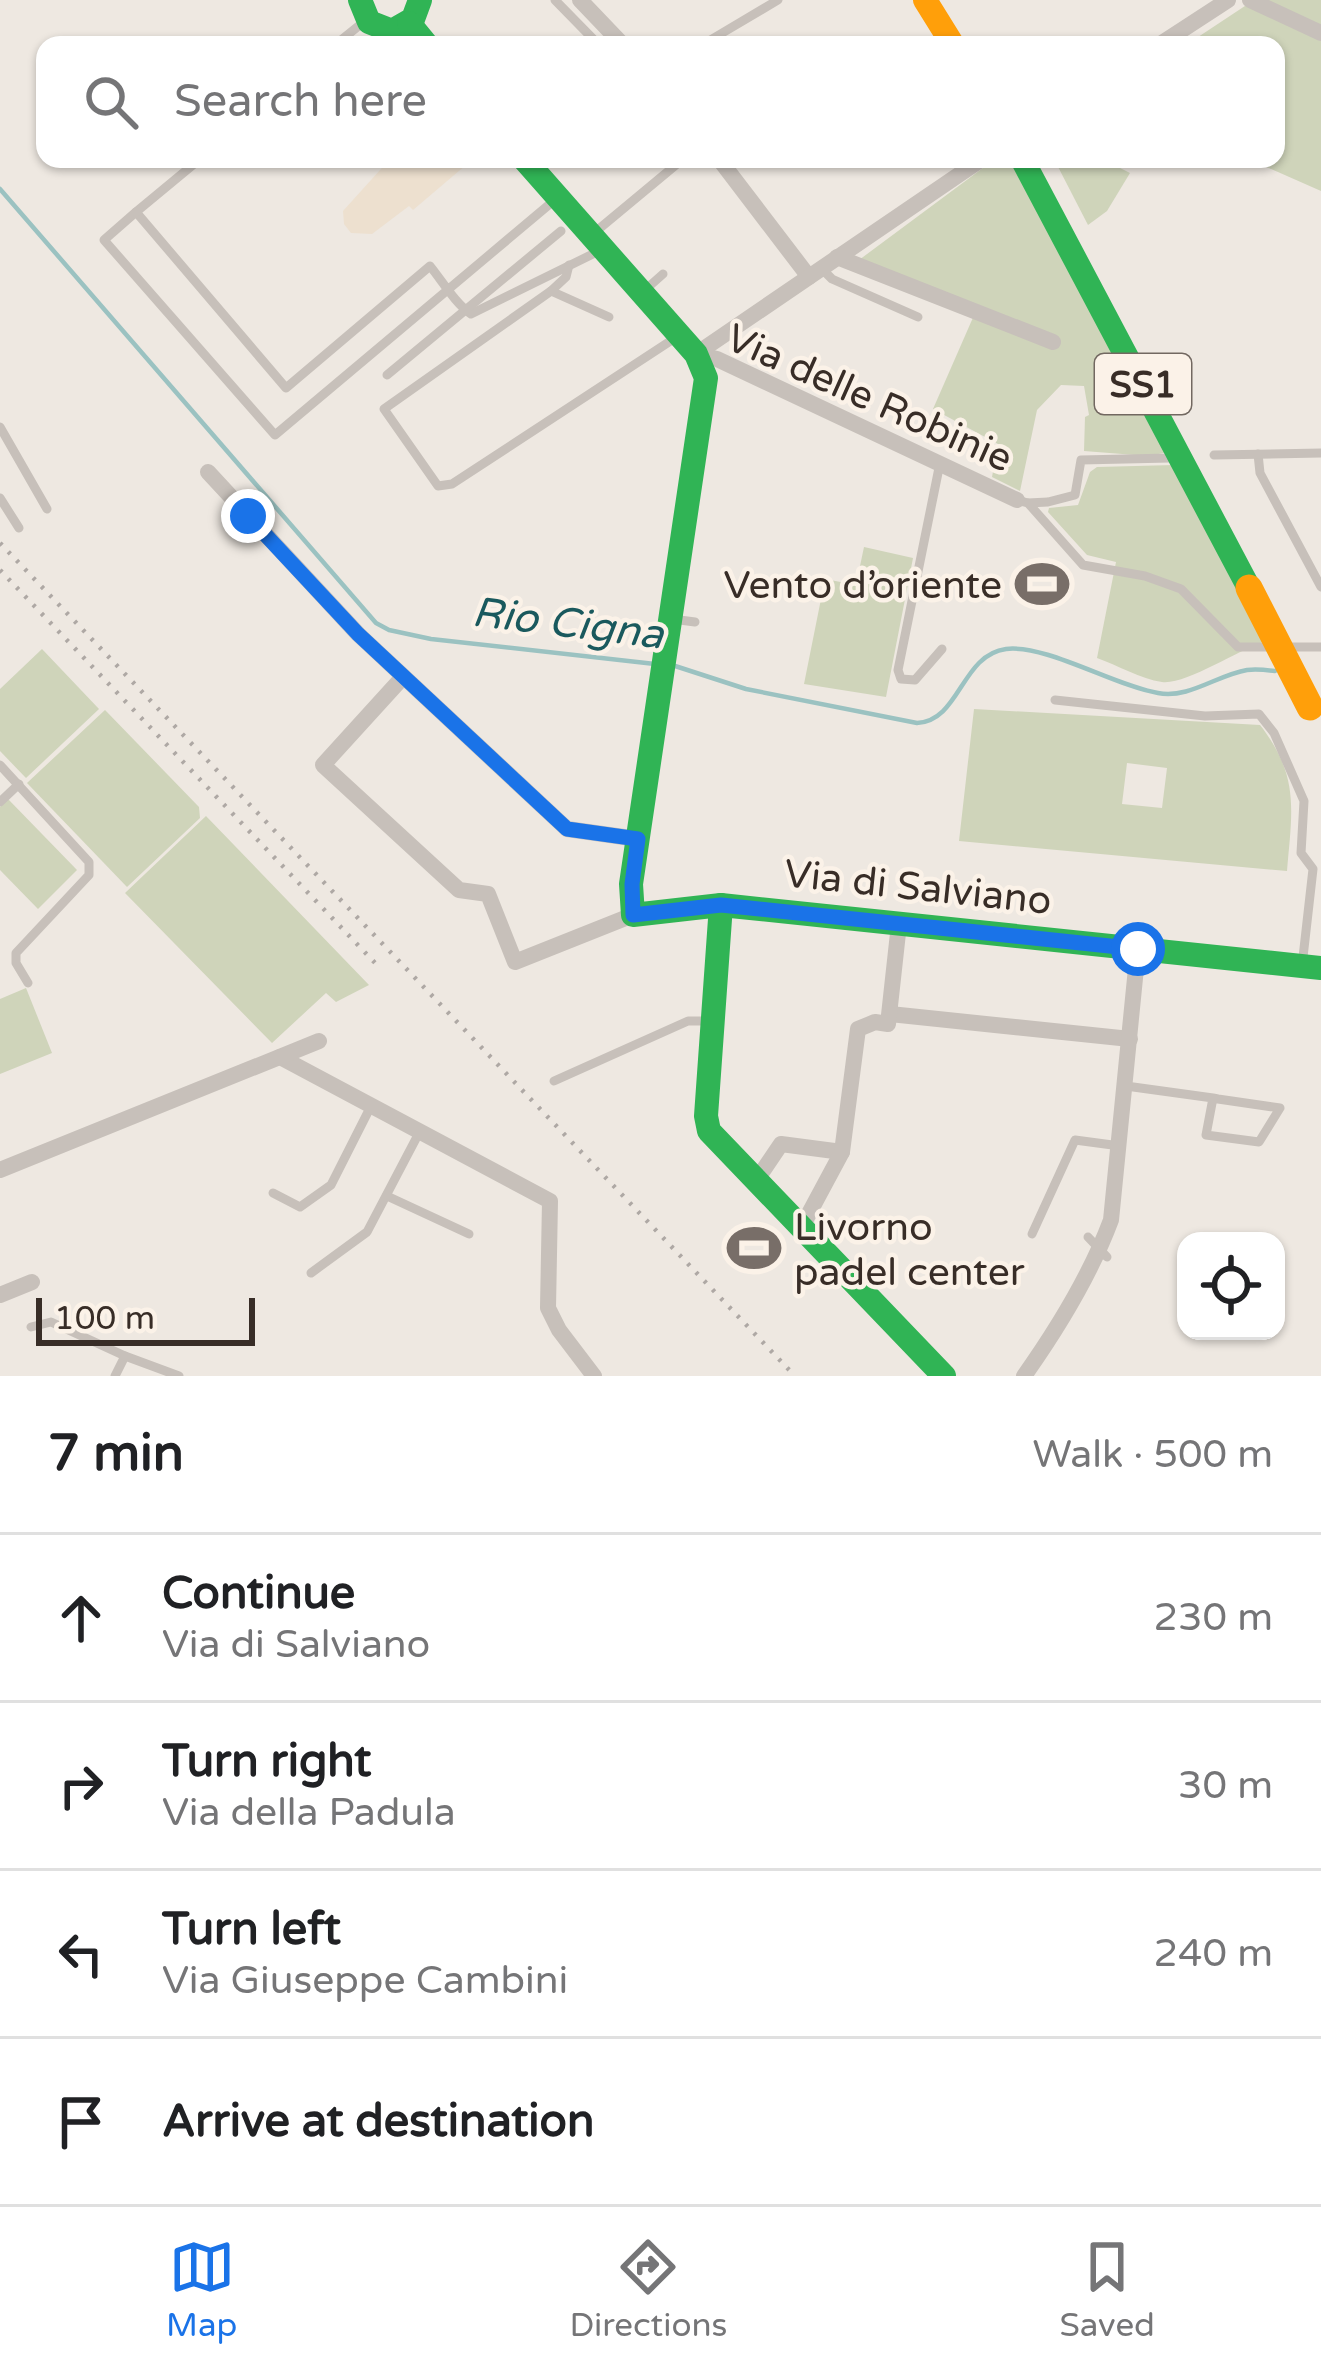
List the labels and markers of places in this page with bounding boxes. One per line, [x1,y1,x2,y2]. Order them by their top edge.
sports icon: Vento d’oriente [1013,555,1071,613]
place label: Vento d’oriente [724,562,1002,609]
place label: Livorno padel center [794,1204,1025,1296]
sports icon: Livorno padel center [725,1219,783,1277]

